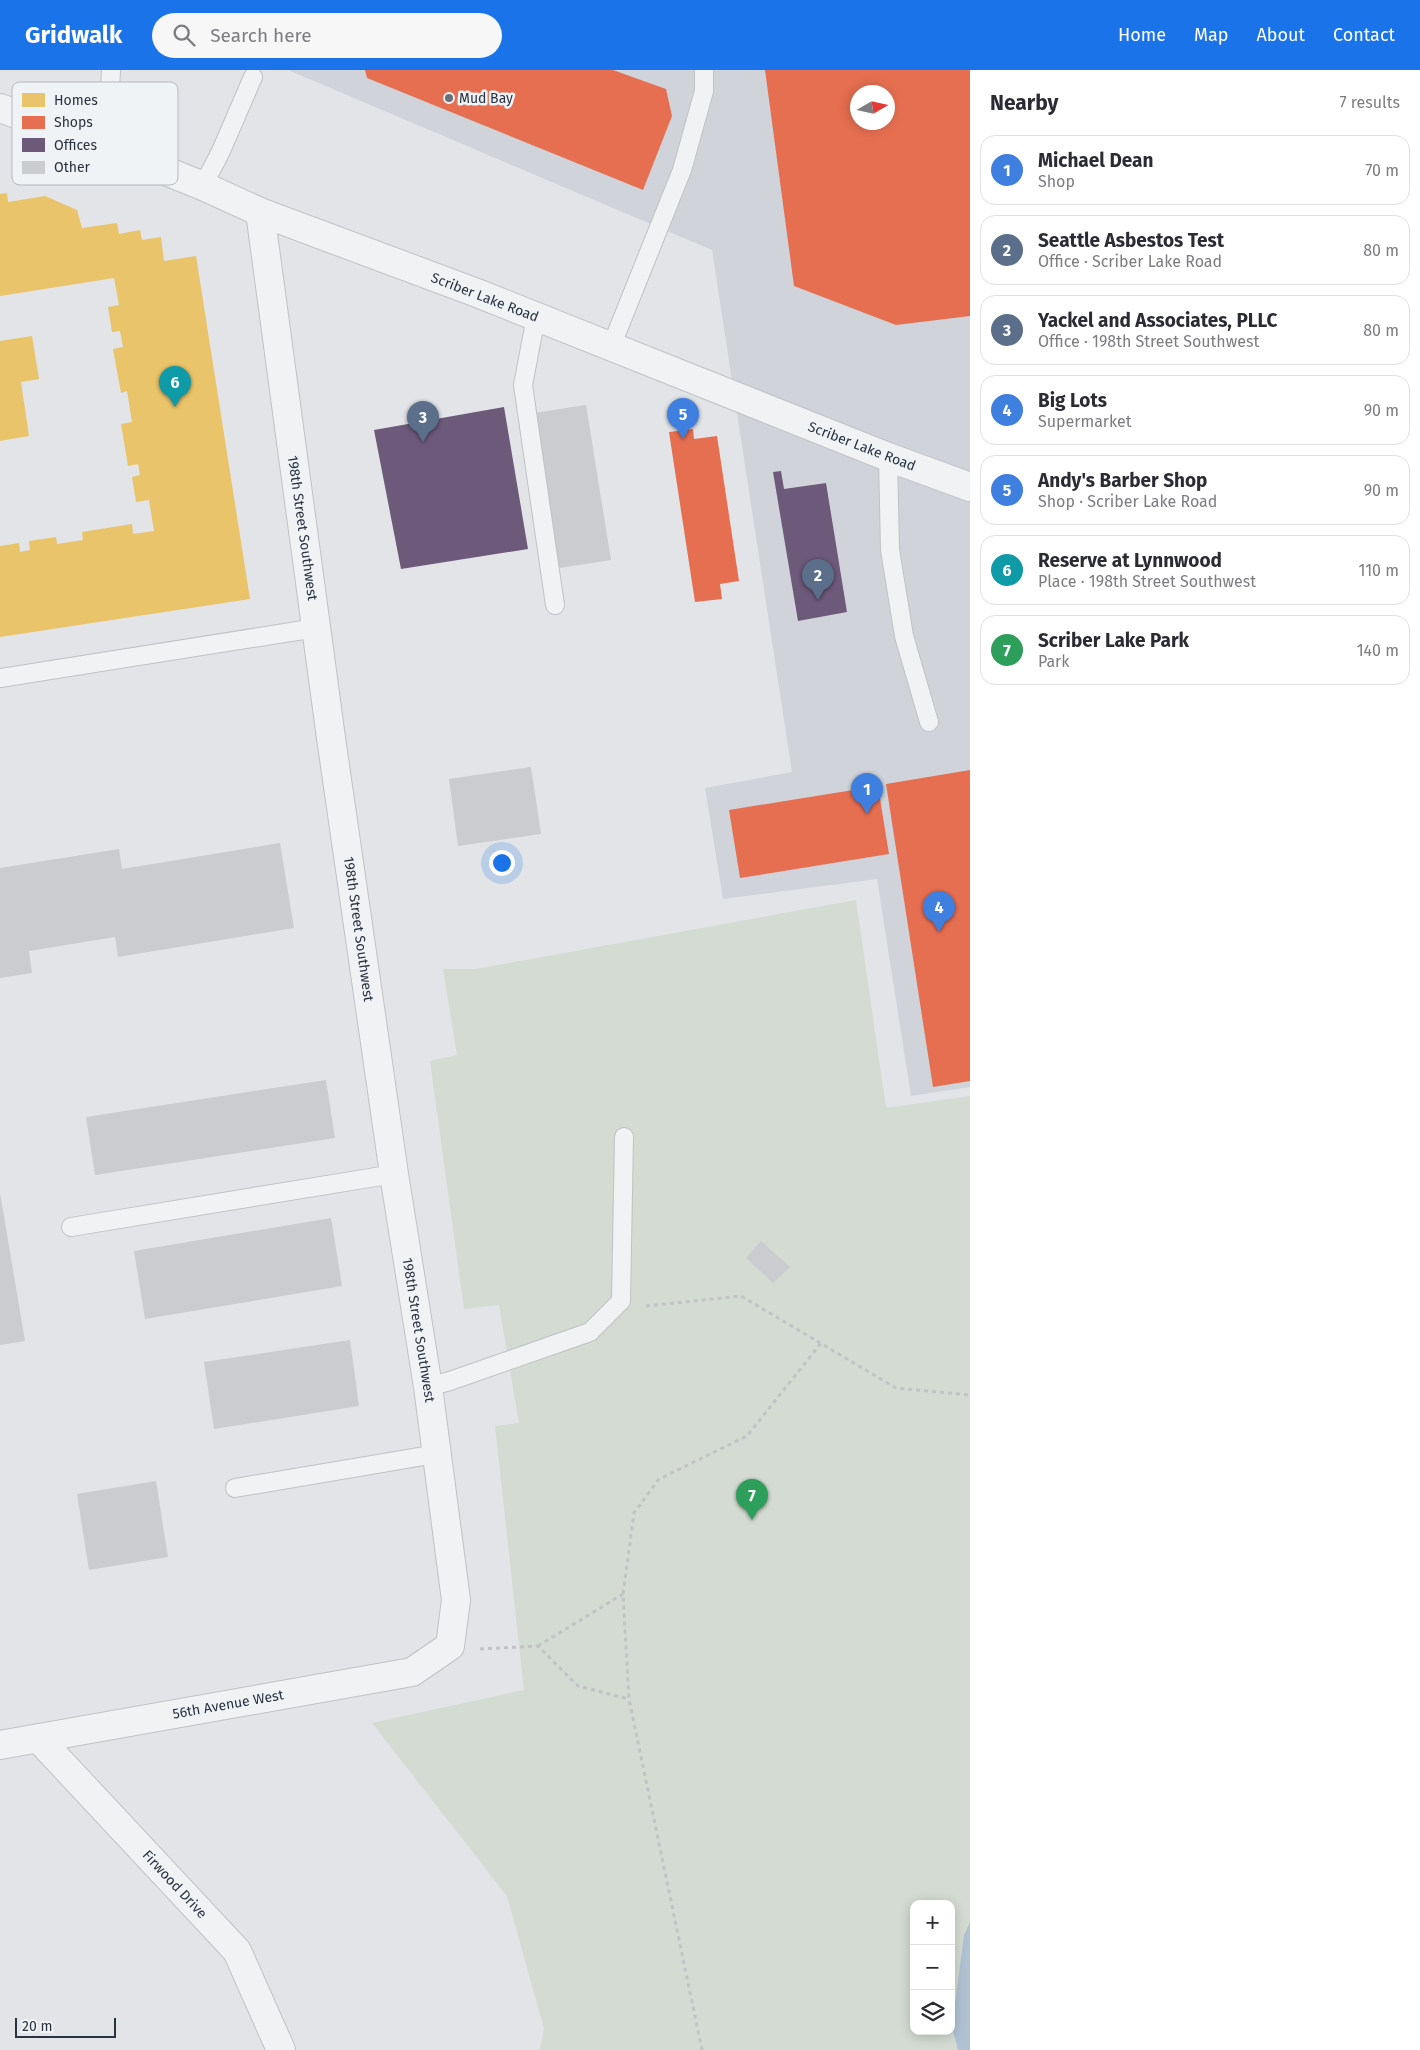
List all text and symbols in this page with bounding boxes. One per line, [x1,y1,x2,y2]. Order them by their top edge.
search box [152,13,502,58]
text: Gridwalk [25,21,122,49]
icon: search [170,21,198,49]
text: Search here [210,24,312,47]
text: Home [1118,24,1166,46]
text: Map [1194,24,1228,46]
text: About [1256,24,1305,46]
text: Contact [1333,24,1395,46]
legend [12,82,178,185]
north arrow [850,85,895,130]
place label: Mud Bay [459,90,513,107]
text: Nearby [990,90,1058,116]
text: Homes [54,92,98,109]
marker: Mud Bay [443,92,455,104]
text: 7 results [1340,93,1400,112]
text: Shops [54,114,93,131]
text: Offices [54,137,97,154]
text: Michael Dean [1038,149,1153,172]
text: Other [54,159,91,176]
text: 1 [1003,161,1011,180]
text: 70 m [1365,161,1399,180]
text: Shop [1038,172,1075,191]
text: Seattle Asbestos Test [1038,229,1224,252]
text: 2 [1003,241,1011,260]
text: 80 m [1363,241,1399,260]
text: Office · Scriber Lake Road [1038,252,1222,271]
street label: Scriber Lake Road [429,269,541,326]
text: Yackel and Associates, PLLC [1038,309,1277,332]
text: 3 [1003,321,1011,340]
text: 80 m [1363,321,1399,340]
text: Office · 198th Street Southwest [1038,332,1259,351]
pin: 6 [159,366,191,407]
text: Big Lots [1038,389,1107,412]
pin: 5 [667,398,699,439]
pin: 3 [407,401,439,442]
text: 4 [1002,401,1012,420]
text: 90 m [1364,401,1399,420]
text: Supermarket [1038,412,1132,431]
street label: Scriber Lake Road [806,418,918,475]
street label: 198th Street Southwest [284,454,321,603]
text: Andy's Barber Shop [1038,469,1207,492]
text: 5 [1003,481,1011,500]
text: 90 m [1364,481,1399,500]
text: Shop · Scriber Lake Road [1038,492,1217,511]
text: Reserve at Lynnwood [1038,549,1222,572]
pin: 2 [802,559,834,600]
text: 6 [1002,561,1012,580]
text: 110 m [1358,561,1399,580]
text: Place · 198th Street Southwest [1038,572,1256,591]
text: Scriber Lake Park [1038,629,1189,652]
text: 7 [1003,641,1011,660]
text: 140 m [1357,641,1399,660]
text: Park [1038,652,1070,671]
pin: 1 [851,773,883,814]
your location [489,850,515,876]
street label: 198th Street Southwest [340,855,377,1004]
pin: 4 [923,891,955,932]
street label: 198th Street Southwest [399,1257,438,1405]
pin: 7 [736,1479,768,1520]
street label: 56th Avenue West [171,1686,286,1723]
street label: Firwood Drive [139,1847,211,1922]
map controls [910,1900,955,2035]
button: + [910,1900,955,1945]
button: − [910,1945,955,1990]
button: layers [910,1990,955,2035]
scale bar [15,2015,116,2038]
text: 20 m [22,2018,52,2035]

